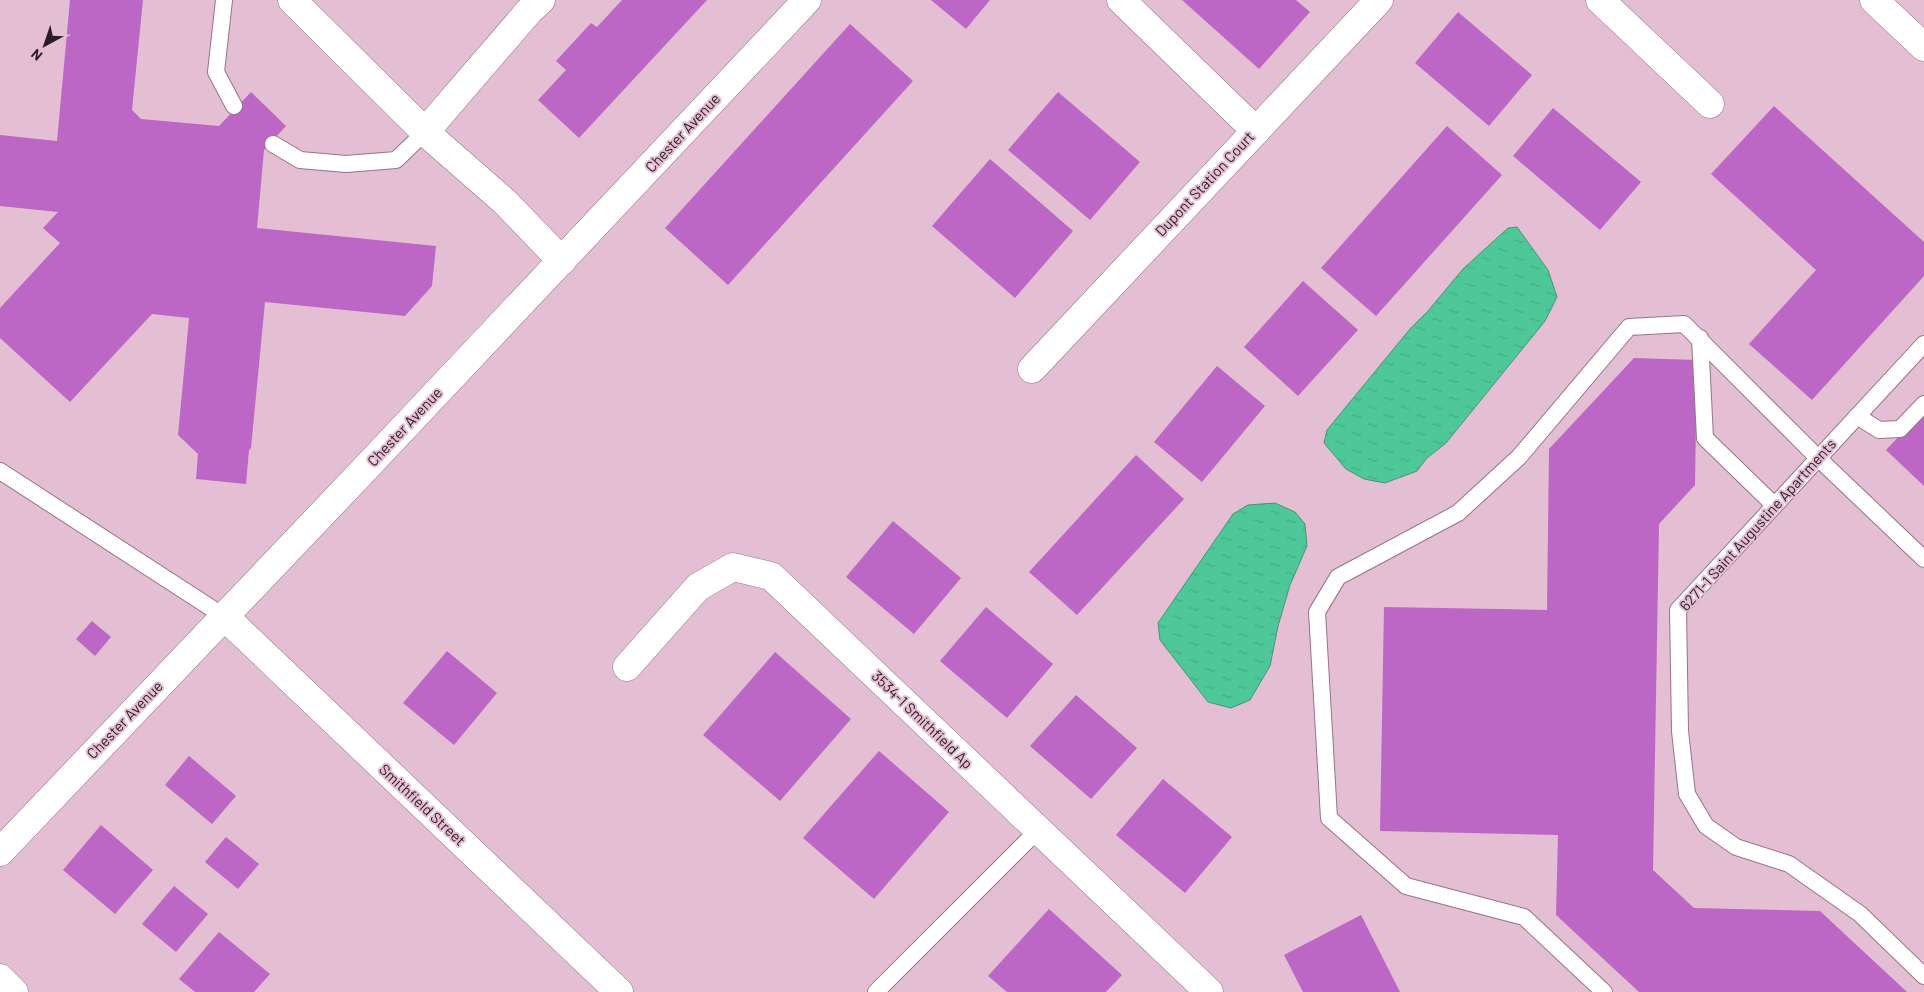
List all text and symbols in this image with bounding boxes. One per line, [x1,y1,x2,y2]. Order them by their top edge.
north arrow [20,20,70,70]
text: N [27,46,45,65]
street label: Chester Avenue [641,89,723,176]
street label: Dupont Station Court [1151,127,1258,239]
street label: Chester Avenue [363,383,445,470]
street label: 6271-1 Saint Augustine Apartments [1675,435,1839,614]
street label: 3534-1 Smithfield Ap [868,666,977,772]
street label: Chester Avenue [83,677,166,762]
street label: Smithfield Street [376,760,470,849]

